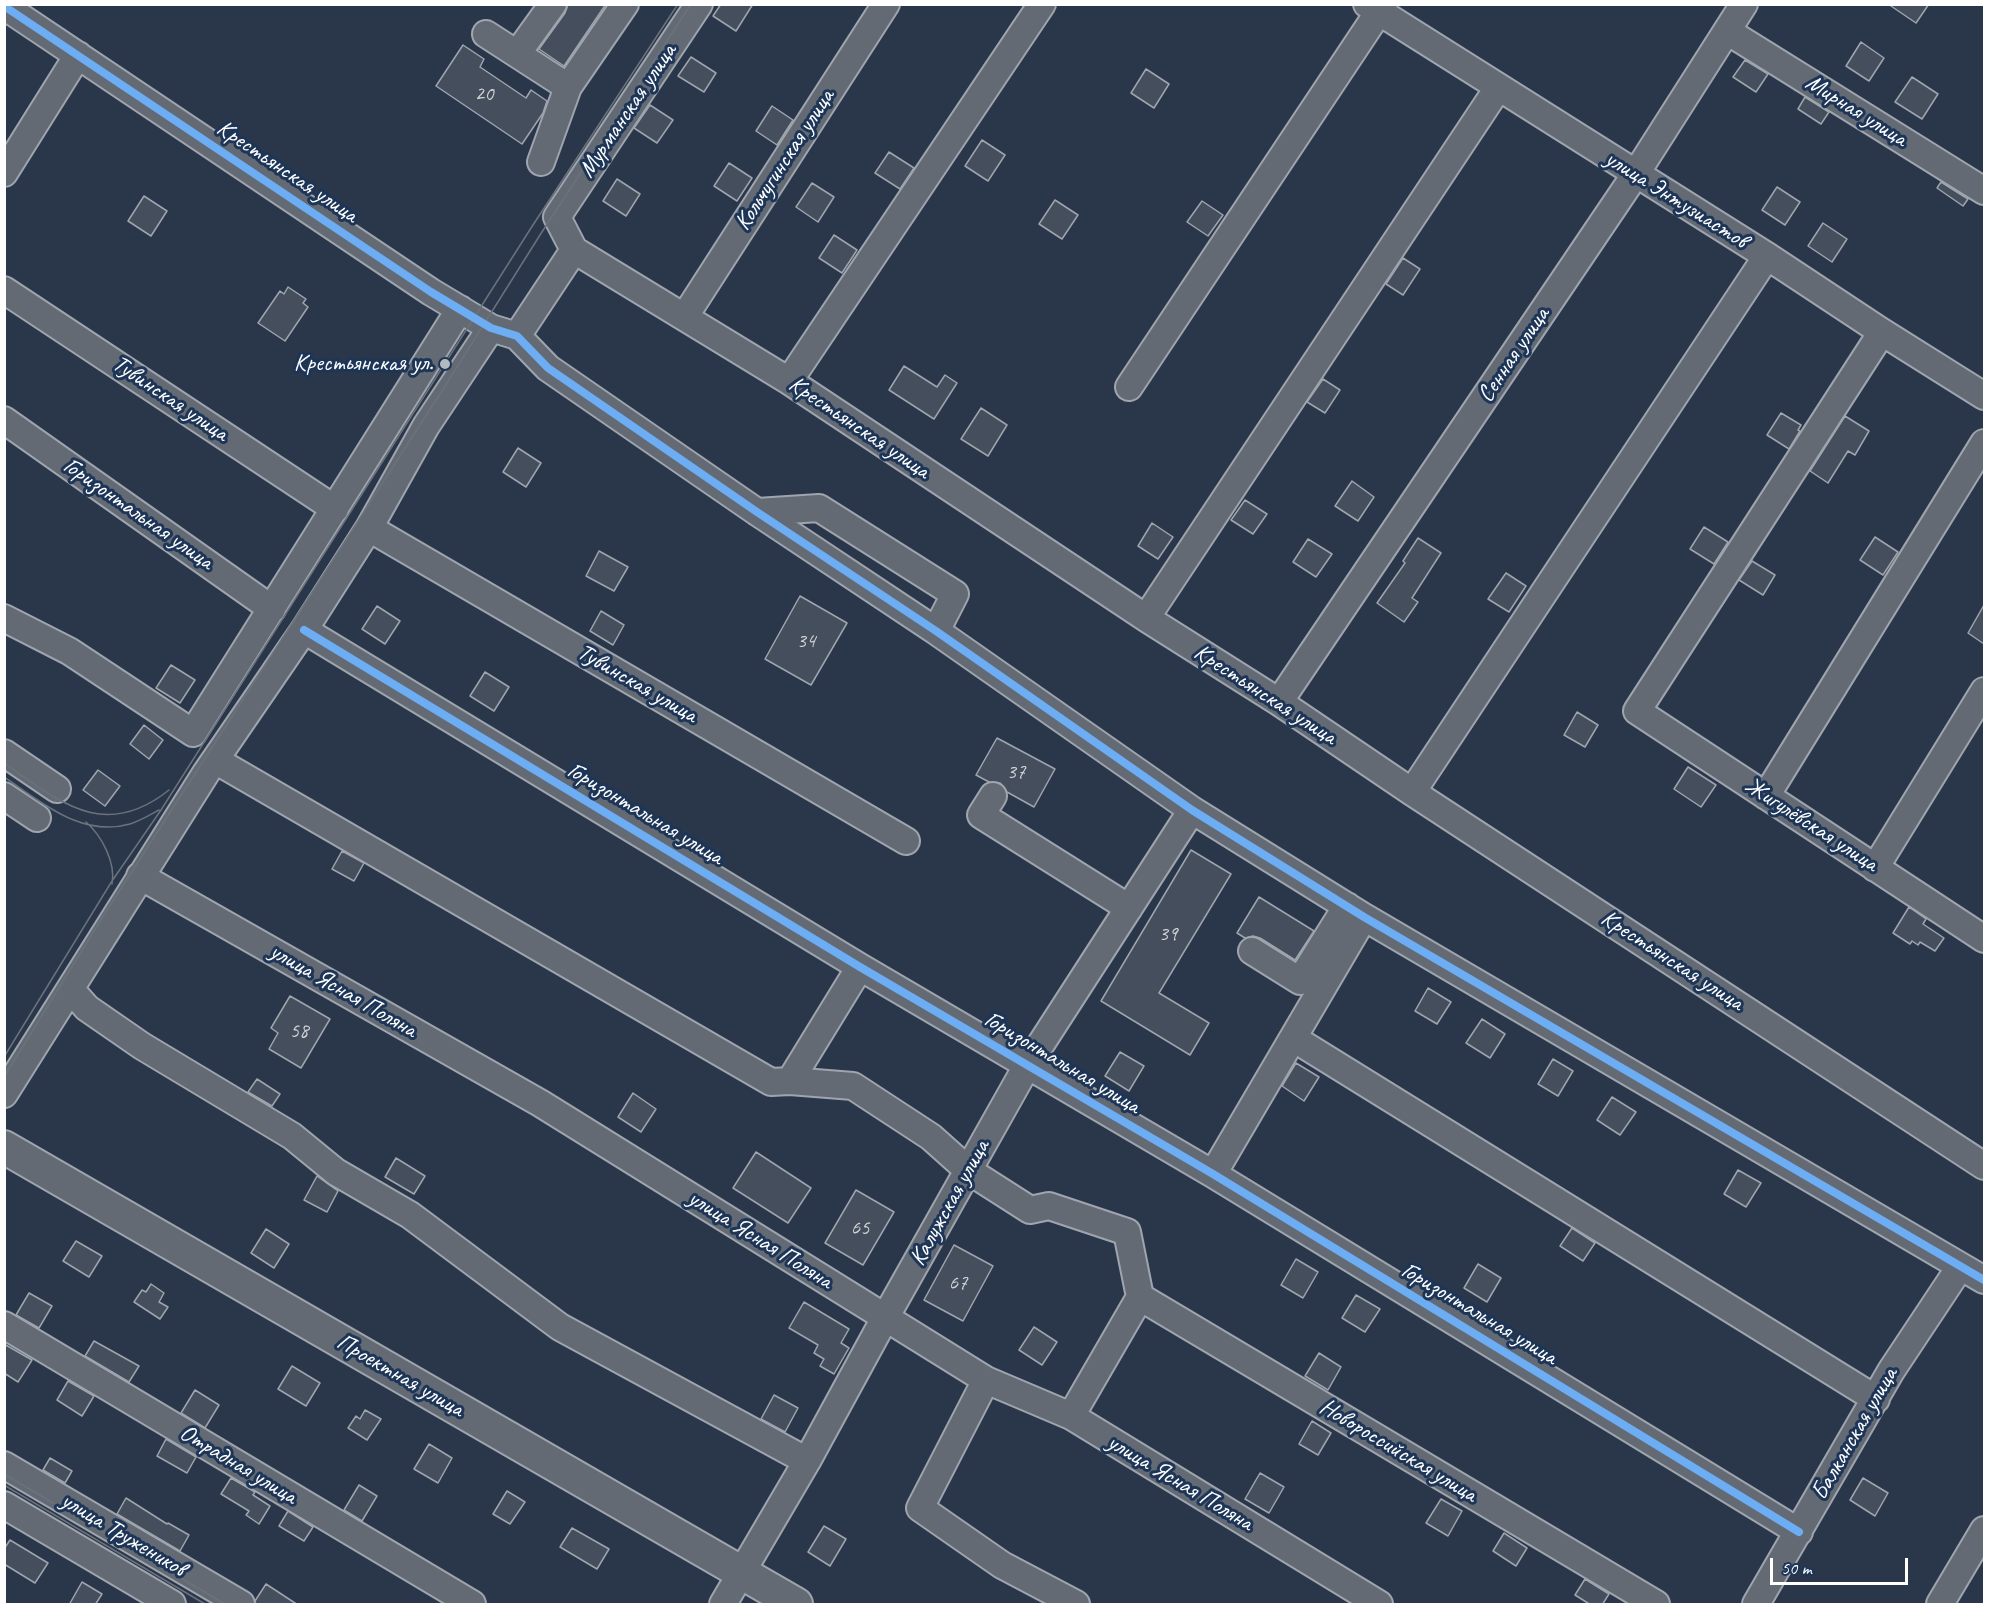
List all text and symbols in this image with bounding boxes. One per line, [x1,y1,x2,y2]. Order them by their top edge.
street label: Мурманская улица [573,39,683,183]
street label: Мирная улица [1800,68,1912,154]
house number: 20 [475,81,493,107]
street label: Кольчугинская улица [729,84,841,236]
street label: Крестьянская улица [211,114,363,230]
street label: улица Энтузиастов [1599,145,1753,255]
street label: Сенная улица [1472,302,1556,408]
street label: Тувинская улица [107,350,233,448]
place label: Крестьянская ул. [294,350,433,378]
marker: Крестьянская ул. [438,357,452,371]
street label: Крестьянская улица [783,370,935,486]
street label: Горизонтальная улица [57,452,219,576]
house number: 34 [797,628,815,654]
street label: Тувинская улица [572,638,702,730]
street label: Крестьянская улица [1188,638,1342,752]
street label: Горизонтальная улица [562,756,728,872]
house number: 37 [1007,759,1025,785]
street label: Жигулёвская улица [1739,771,1883,879]
street label: Крестьянская улица [1595,904,1749,1018]
house number: 39 [1159,921,1177,947]
street label: улица Ясная Поляна [264,937,422,1045]
street label: Горизонтальная улица [979,1005,1145,1121]
house number: 58 [290,1018,308,1044]
street label: Калужская улица [904,1135,996,1271]
street label: улица Ясная Поляна [682,1184,838,1296]
house number: 65 [851,1215,869,1241]
street label: Горизонтальная улица [1396,1256,1562,1372]
house number: 67 [949,1270,967,1296]
street label: Проектная улица [331,1328,469,1424]
street label: Балканская улица [1806,1363,1904,1505]
street label: Новороссийская улица [1314,1393,1482,1509]
street label: Отрадная улица [174,1419,302,1511]
street label: улица Ясная Поляна [1102,1428,1258,1538]
street label: улица Тружеников [55,1487,191,1583]
scale bar [1773,1546,1911,1584]
text: 50 m [1781,1557,1812,1579]

